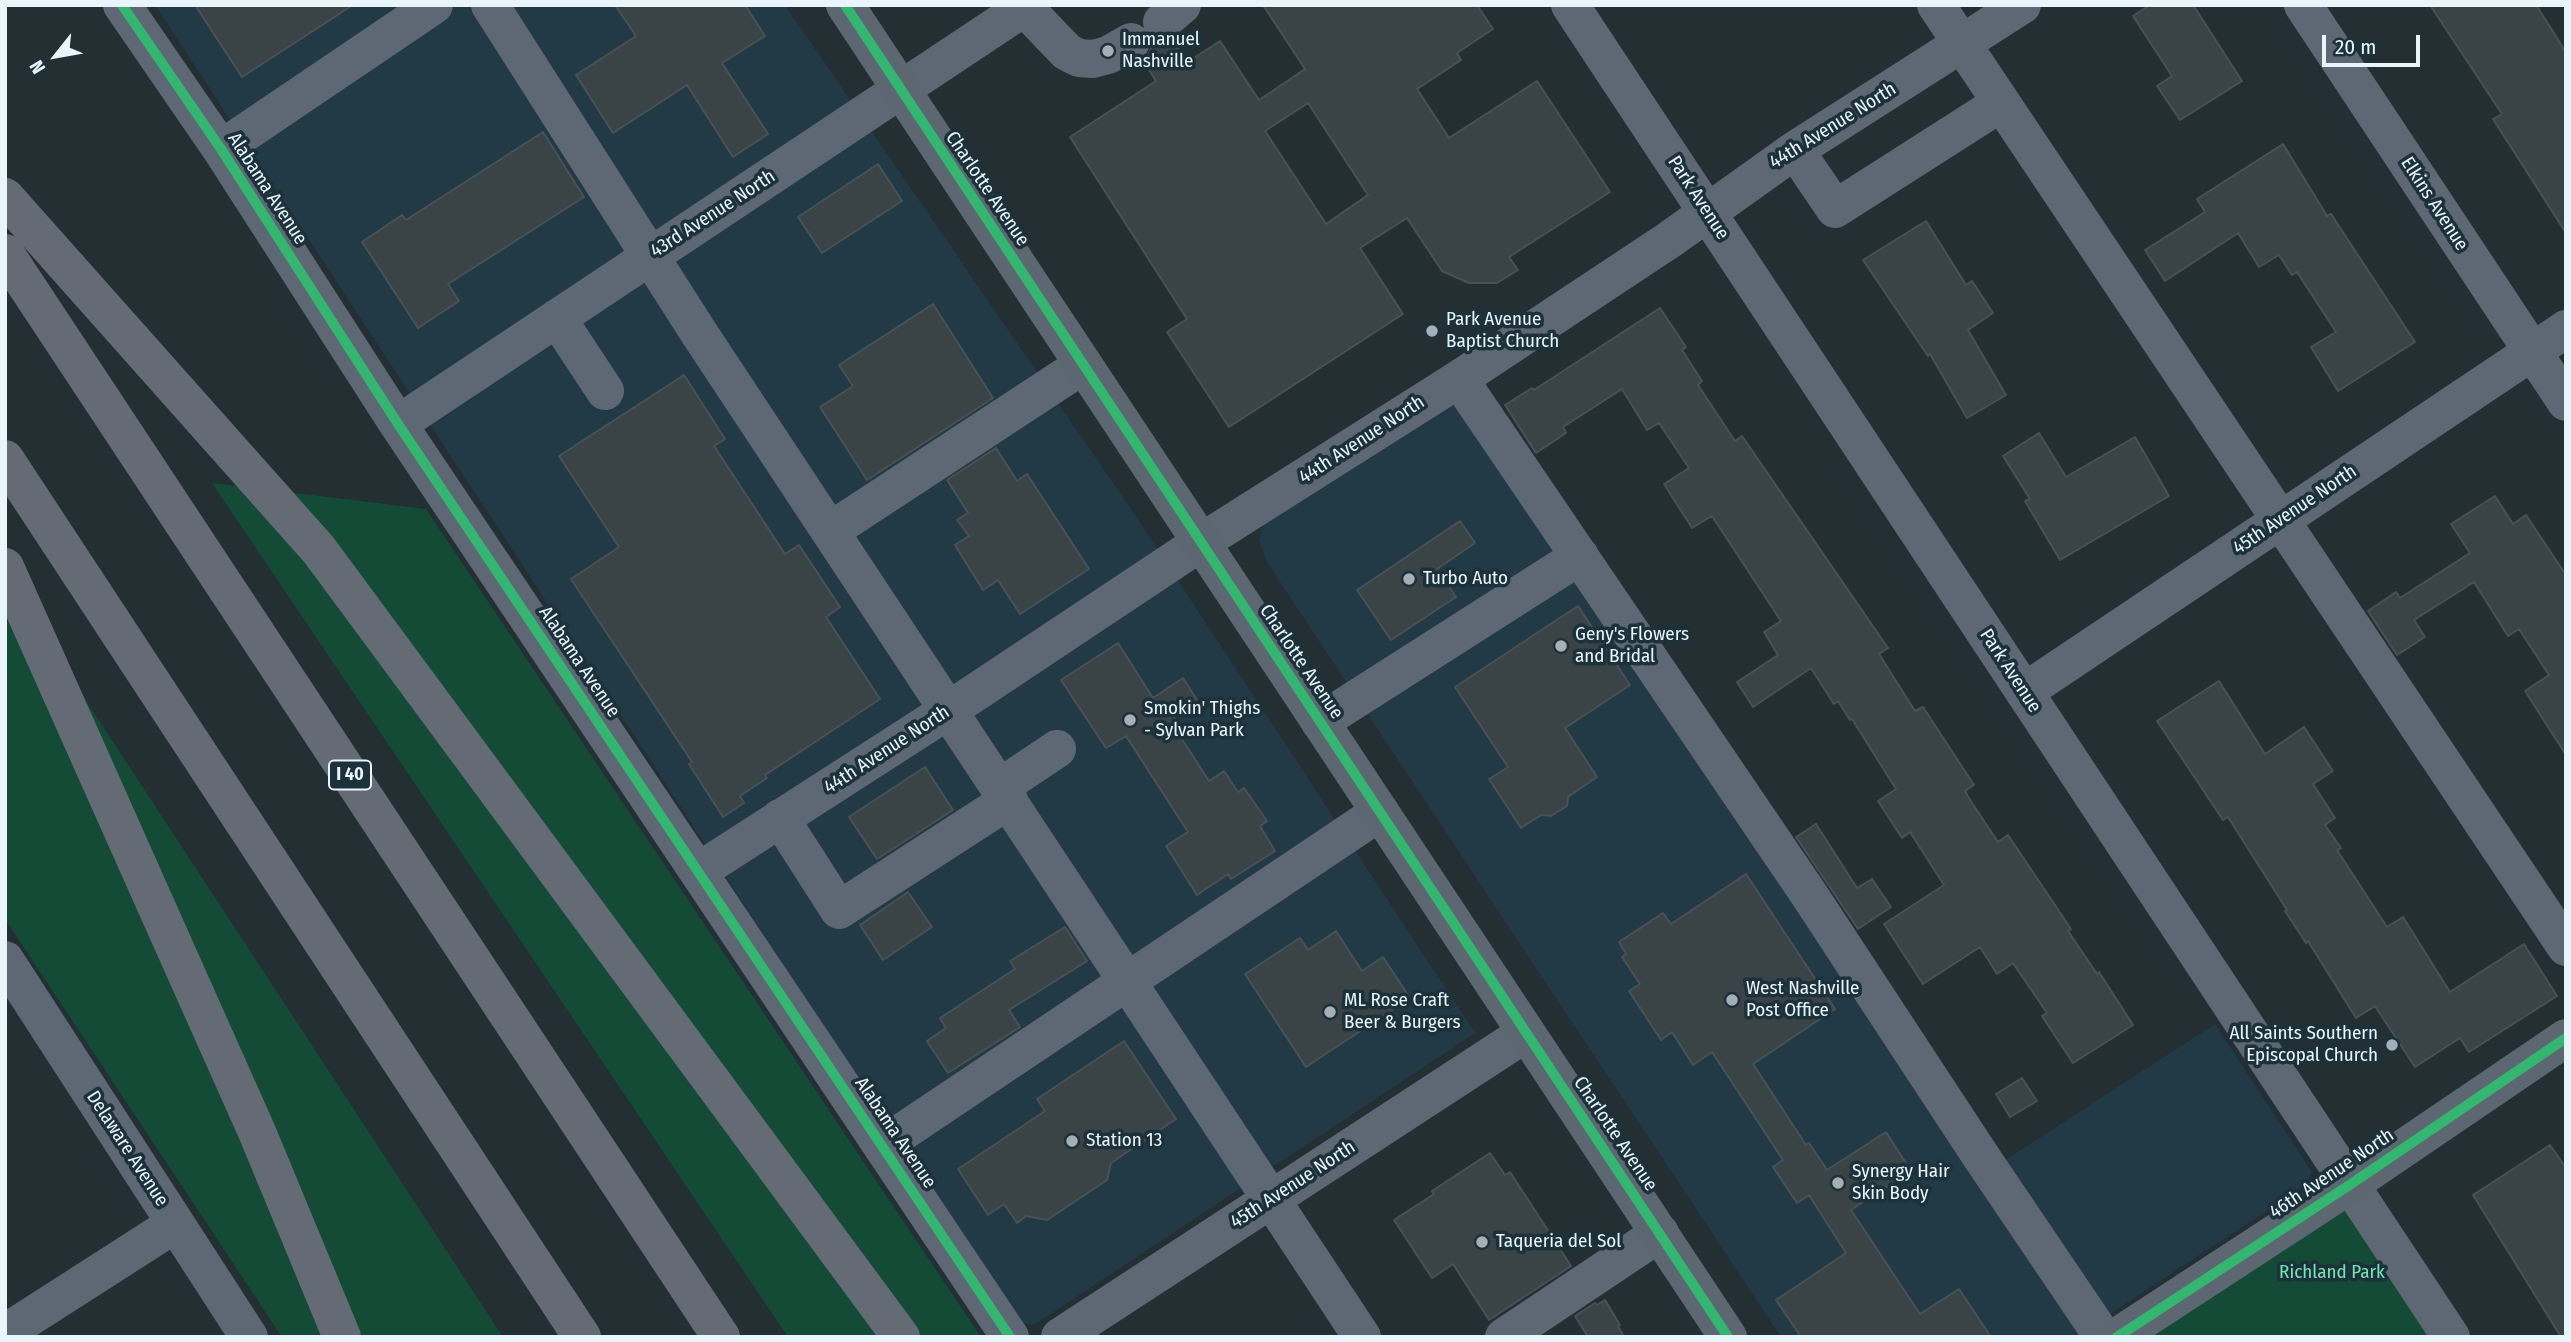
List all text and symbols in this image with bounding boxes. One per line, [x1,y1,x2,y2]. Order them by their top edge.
north arrow [21,21,91,91]
scale bar [2326,21,2424,65]
place label: Immanuel Nashville [1122,29,1200,73]
text: 20 m [2335,34,2376,60]
marker: Immanuel Nashville [1100,43,1116,59]
text: N [25,56,50,78]
street label: 44th Avenue North [1765,78,1901,174]
street label: Charlotte Avenue [940,127,1034,251]
street label: Alabama Avenue [222,129,312,249]
street label: Park Avenue [1662,152,1734,244]
street label: Elkins Avenue [2395,153,2473,255]
street label: 43rd Avenue North [646,165,780,263]
place label: Park Avenue Baptist Church [1446,309,1559,353]
marker: Park Avenue Baptist Church [1424,323,1440,339]
street label: 44th Avenue North [1295,391,1429,489]
street label: 45th Avenue North [2229,460,2361,560]
place label: Turbo Auto [1423,568,1508,590]
marker: Turbo Auto [1401,571,1417,587]
street label: Charlotte Avenue [1254,600,1348,724]
street label: Alabama Avenue [533,602,625,722]
place label: Geny's Flowers and Bridal [1575,624,1689,668]
street label: Park Avenue [1974,625,2046,717]
marker: Geny's Flowers and Bridal [1553,638,1569,654]
place label: Smokin' Thighs - Sylvan Park [1144,698,1260,742]
street label: 44th Avenue North [820,701,954,799]
marker: Smokin' Thighs - Sylvan Park [1122,712,1138,728]
road number: I 40 [329,760,371,790]
place label: West Nashville Post Office [1746,978,1859,1022]
place label: ML Rose Craft Beer & Burgers [1344,990,1461,1034]
marker: West Nashville Post Office [1724,992,1740,1008]
marker: ML Rose Craft Beer & Burgers [1322,1004,1338,1020]
place label: All Saints Southern Episcopal Church [2230,1023,2378,1067]
marker: All Saints Southern Episcopal Church [2384,1037,2400,1053]
street label: Charlotte Avenue [1568,1072,1662,1196]
street label: Alabama Avenue [849,1073,941,1193]
street label: Delaware Avenue [81,1087,173,1211]
street label: 46th Avenue North [2265,1124,2399,1224]
place label: Station 13 [1086,1130,1162,1152]
marker: Station 13 [1064,1133,1080,1149]
street label: 45th Avenue North [1226,1136,1360,1234]
place label: Synergy Hair Skin Body [1852,1161,1950,1205]
marker: Synergy Hair Skin Body [1830,1175,1846,1191]
place label: Taqueria del Sol [1496,1231,1621,1253]
marker: Taqueria del Sol [1474,1234,1490,1250]
park label: Richland Park [2279,1262,2385,1284]

